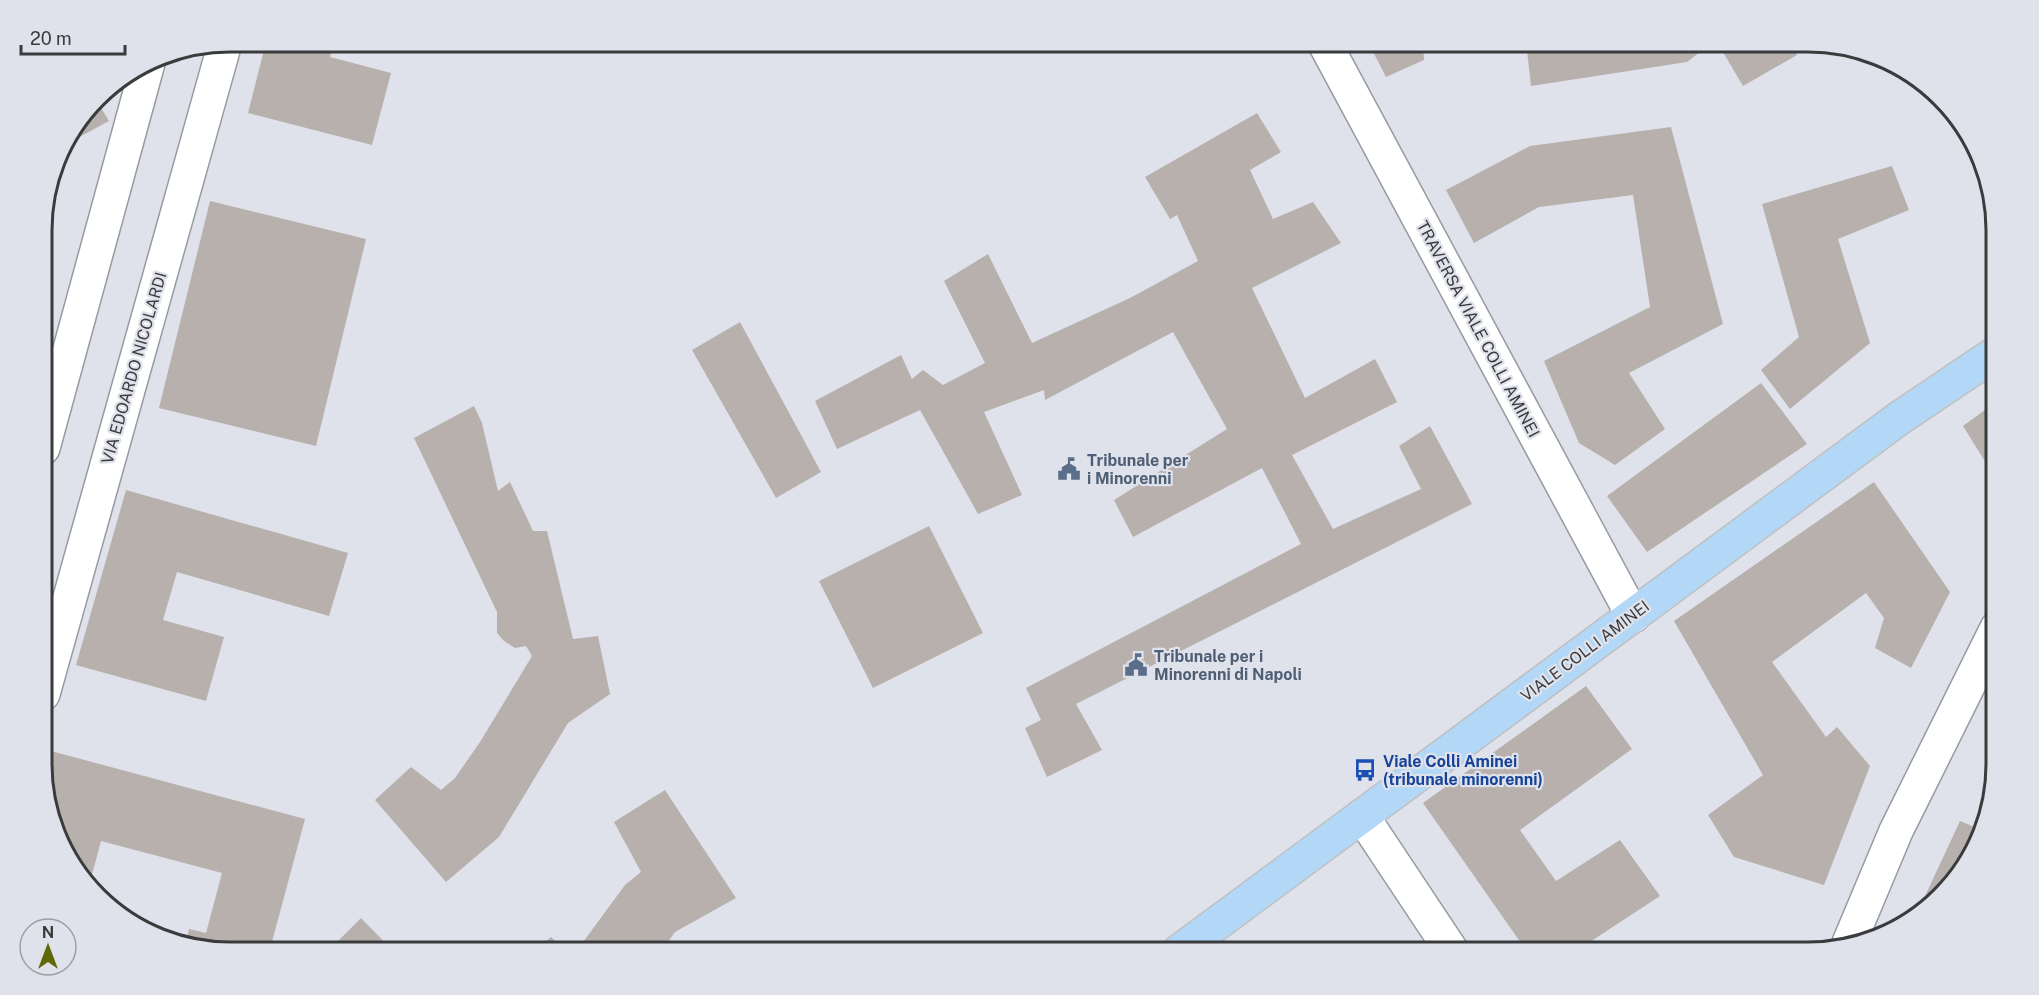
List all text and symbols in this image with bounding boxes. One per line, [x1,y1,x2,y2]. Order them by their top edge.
scale bar [21,18,124,56]
text: 20 m [30,28,72,49]
street label: TRAVERSA VIALE COLLI AMINEI [1413,217,1543,441]
street label: VIA EDOARDO NICOLARDI [98,270,170,466]
place label: Tribunale per i Minorenni [1087,451,1189,488]
public building icon: Tribunale per i Minorenni [1056,456,1082,482]
street label: VIALE COLLI AMINEI [1517,596,1653,706]
place label: Tribunale per i Minorenni di Napoli [1154,647,1302,684]
public building icon: Tribunale per i Minorenni di Napoli [1123,652,1149,678]
place label: Viale Colli Aminei (tribunale minorenni) [1383,752,1543,789]
bus stop icon: Viale Colli Aminei (tribunale minorenni) [1352,757,1378,783]
north arrow [18,917,78,977]
text: N [42,923,54,942]

